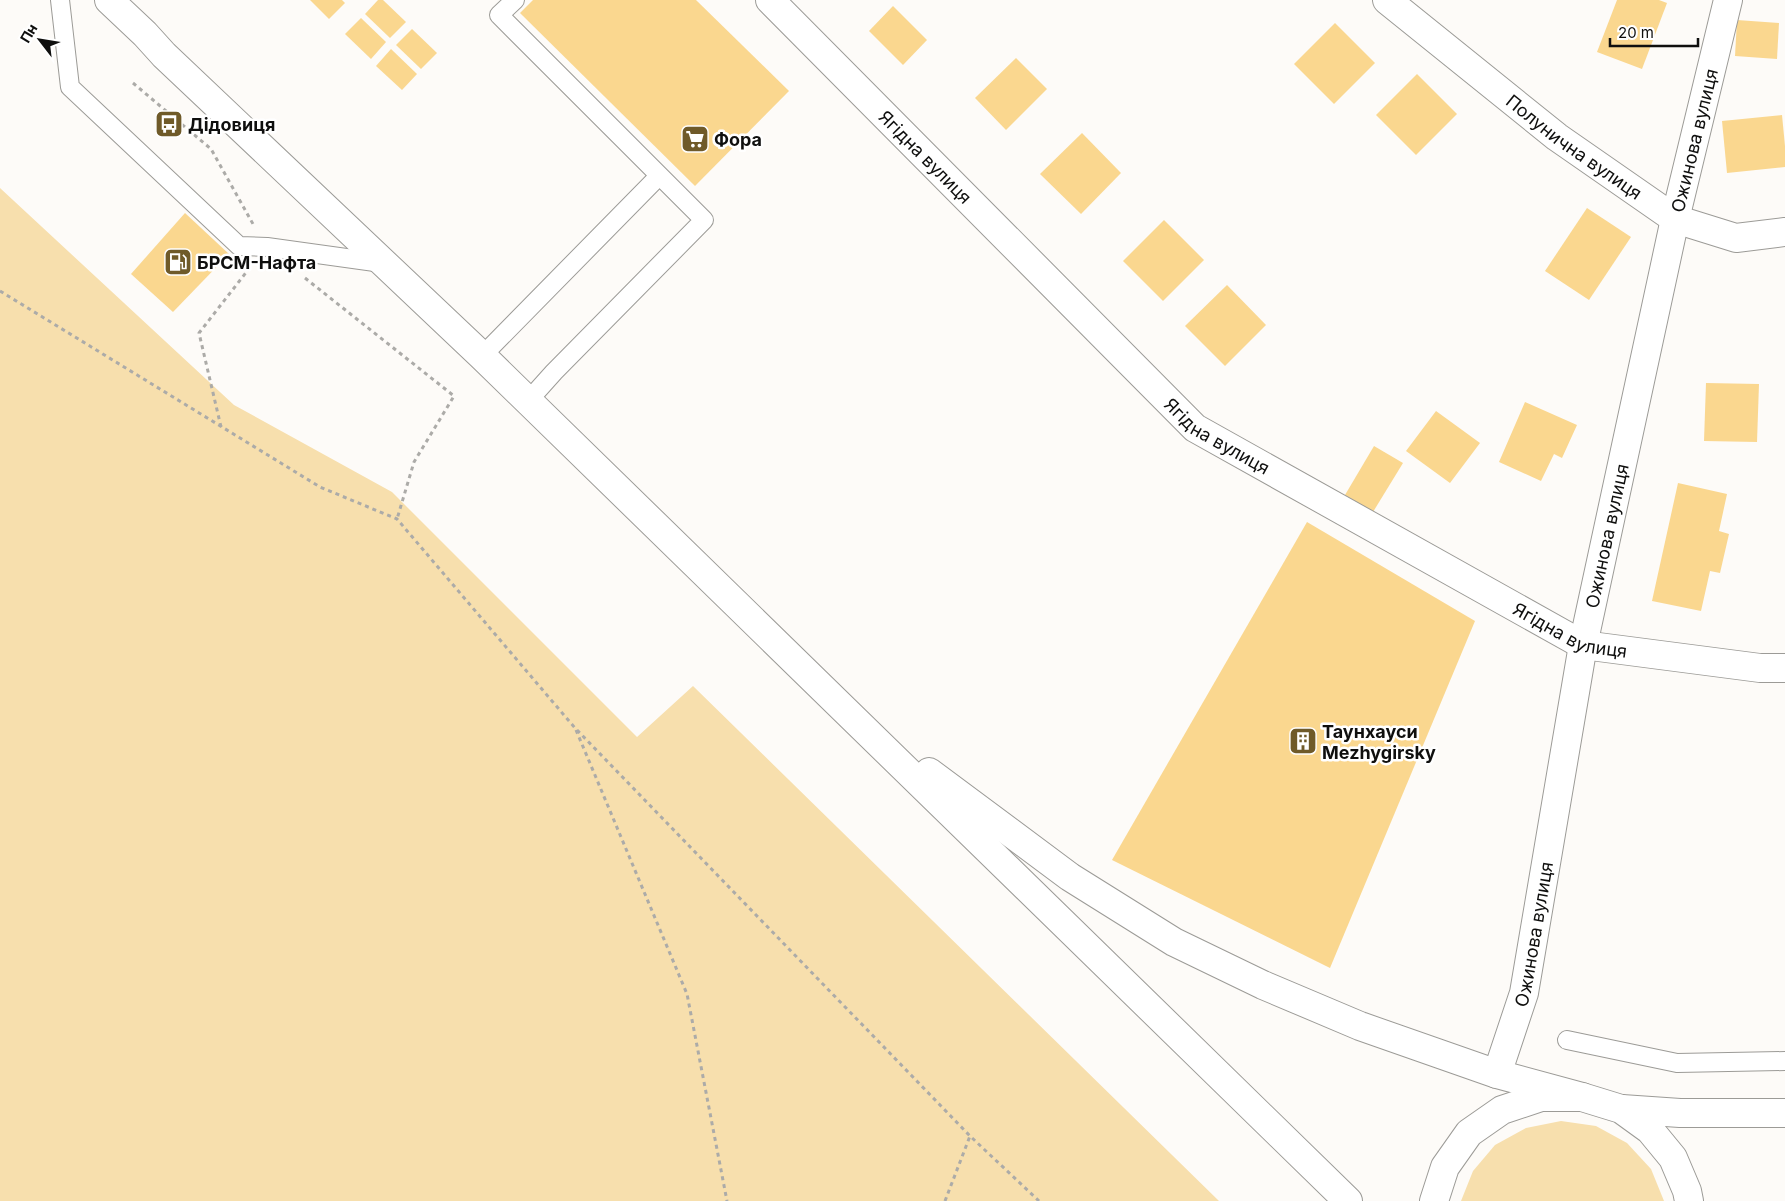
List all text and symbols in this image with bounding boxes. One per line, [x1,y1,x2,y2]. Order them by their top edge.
north arrow [15,15,65,65]
scale bar [1610,15,1698,47]
text: Пн [16,20,41,46]
text: 20 m [1618,23,1654,42]
street label: Ожинова вулиця [1667,67,1722,214]
street label: Полунична вулиця [1502,90,1646,203]
street label: Ягідна вулиця [875,106,976,208]
bus stop icon: Дідовиця [154,109,184,139]
place label: Дідовиця [188,114,275,135]
supermarket icon: Фора [680,124,710,154]
place label: Фора [714,129,762,150]
fuel station icon: БРСМ-Нафта [163,247,193,277]
place label: БРСМ-Нафта [197,252,316,273]
street label: Ягідна вулиця [1160,393,1273,478]
street label: Ожинова вулиця [1581,462,1632,610]
street label: Ягідна вулиця [1510,598,1628,661]
place label: Таунхауси Mezhygirsky [1322,721,1436,763]
building icon: Таунхауси Mezhygirsky [1288,726,1318,756]
street label: Ожинова вулиця [1510,860,1557,1010]

